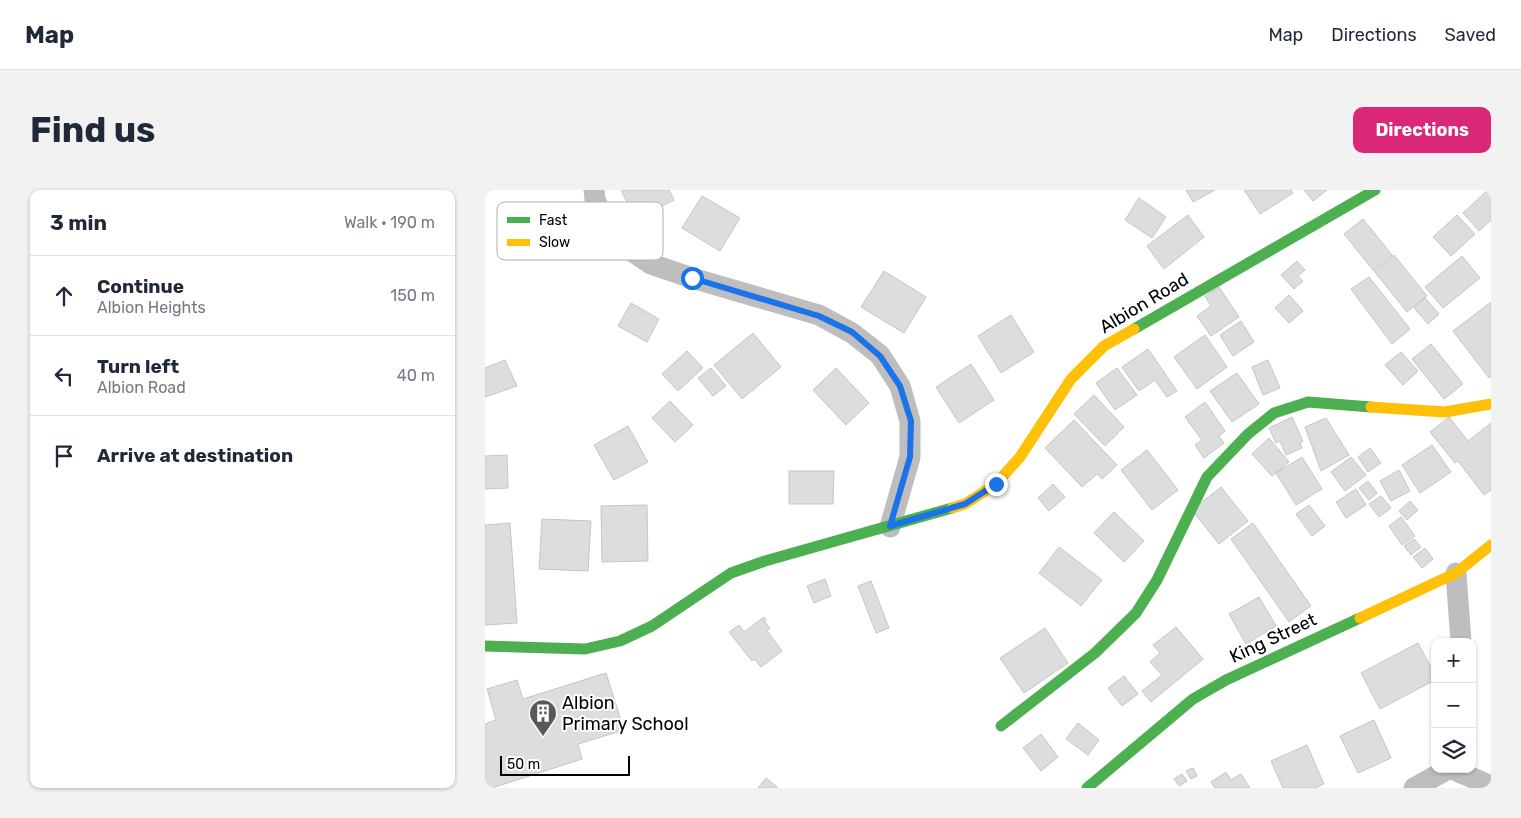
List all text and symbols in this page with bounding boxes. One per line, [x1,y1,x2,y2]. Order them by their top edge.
text: Map [25,21,74,49]
text: Map [1268,24,1303,46]
text: Directions [1331,24,1417,46]
text: Saved [1445,24,1496,46]
button: Directions [1353,107,1491,153]
text: Find us [30,109,155,151]
legend [497,202,663,260]
text: 3 min [50,210,107,235]
text: Fast [539,212,568,229]
text: Walk · 190 m [344,213,435,232]
text: Slow [539,234,570,251]
route start [681,267,704,290]
street label: Albion Road [1096,268,1192,338]
text: Continue [97,275,184,298]
icon: ahead [50,282,78,310]
text: 150 m [390,286,435,305]
text: Albion Heights [97,298,206,317]
text: Turn left [97,355,179,378]
icon: left [50,362,78,390]
text: 40 m [397,366,435,385]
text: Albion Road [97,378,186,397]
icon: arrive [50,442,78,470]
text: Arrive at destination [97,444,293,467]
route end [985,473,1008,496]
street label: King Street [1226,608,1320,668]
map controls [1431,638,1476,773]
button: + [1431,638,1476,683]
button: − [1431,683,1476,728]
place label: Albion Primary School [562,692,689,735]
building icon: Albion Primary School [528,698,558,737]
button: layers [1431,728,1476,773]
scale bar [500,753,630,776]
text: 50 m [507,756,540,773]

